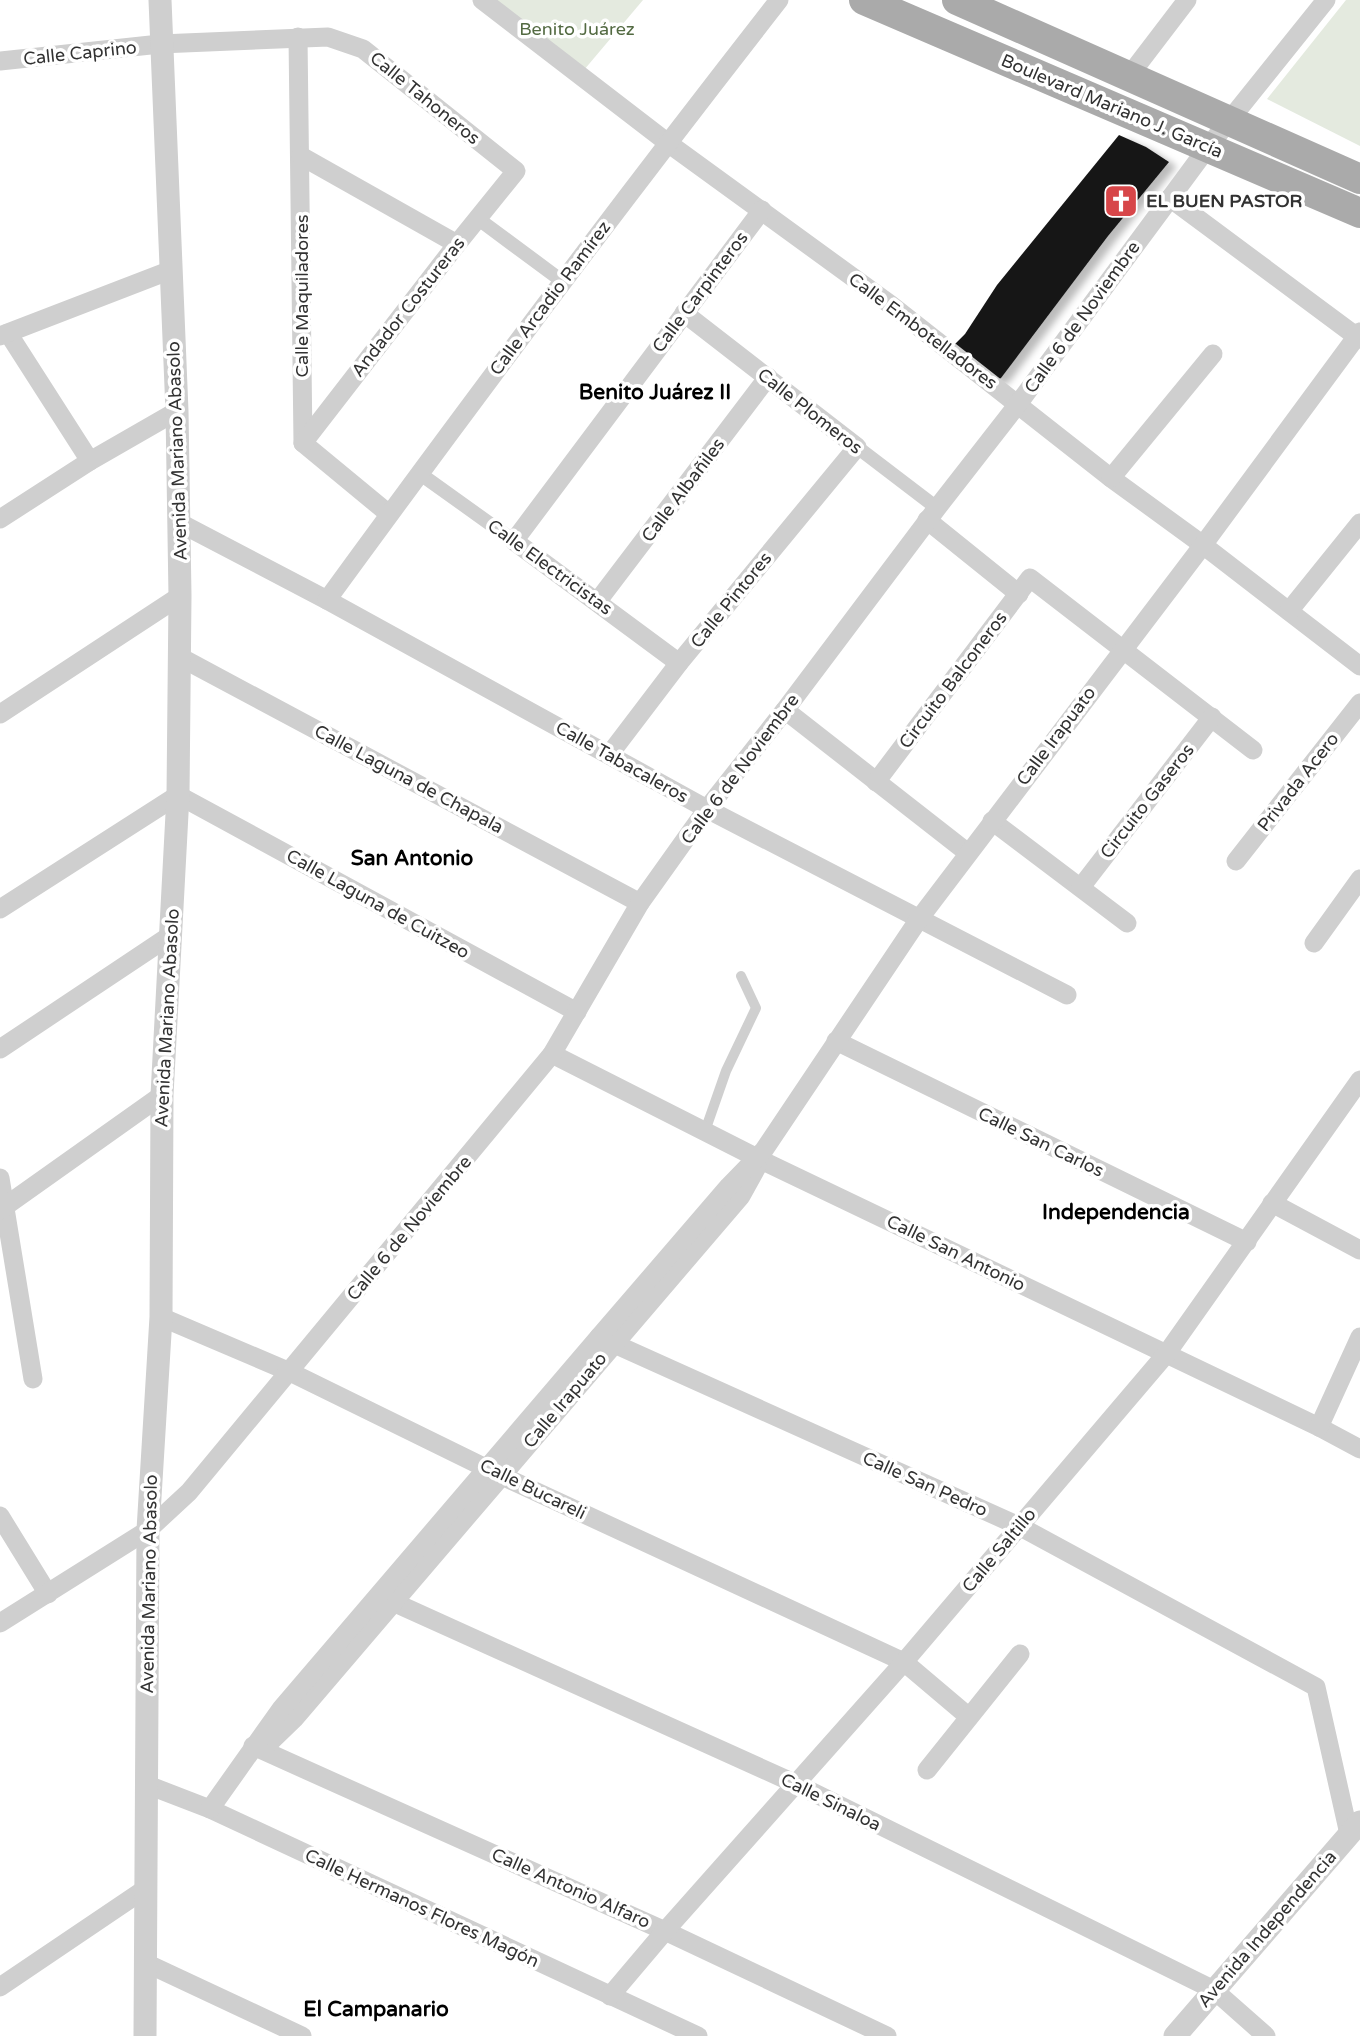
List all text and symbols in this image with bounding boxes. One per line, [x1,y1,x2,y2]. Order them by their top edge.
park label: Benito Juárez [519,18,635,40]
street label: Calle Caprino [22,36,138,70]
street label: Calle Tahoneros [365,47,485,149]
street label: Boulevard Mariano J. García [998,49,1226,163]
church icon: EL BUEN PASTOR [1102,182,1140,220]
place label: EL BUEN PASTOR [1146,190,1302,212]
street label: Calle Maquiladores [291,214,313,378]
street label: Calle Arcadio Ramírez [485,217,615,379]
street label: Calle Carpinteros [647,227,753,357]
street label: Andador Costureras [346,233,470,381]
street label: Calle 6 de Noviembre [1019,237,1145,397]
street label: Calle Embotelladores [844,268,1002,394]
street label: Avenida Mariano Abasolo [162,341,192,561]
street label: Calle Plomeros [753,363,867,459]
district label: Benito Juárez II [579,380,731,405]
street label: Calle Albañiles [637,434,729,546]
street label: Calle Electricistas [483,514,617,620]
street label: Calle Pintores [686,548,776,652]
street label: Circuito Balconeros [894,607,1012,753]
street label: Calle Irapuato [1012,682,1100,790]
street label: Calle 6 de Noviembre [676,689,804,849]
street label: Calle Tabacaleros [552,716,692,808]
street label: Calle Laguna de Chapala [311,720,507,838]
street label: Privada Acero [1253,728,1343,836]
street label: Circuito Gaseros [1095,739,1199,863]
street label: Calle Laguna de Cuitzeo [283,844,473,964]
district label: San Antonio [351,846,473,871]
street label: Avenida Mariano Abasolo [150,908,184,1128]
street label: Calle San Carlos [975,1102,1107,1182]
street label: Calle 6 de Noviembre [342,1151,476,1305]
district label: Independencia [1042,1200,1190,1225]
street label: Calle San Antonio [883,1210,1029,1296]
street label: Calle Irapuato [519,1348,611,1452]
street label: Calle San Pedro [859,1447,991,1521]
street label: Calle Bucareli [476,1454,590,1524]
street label: Avenida Mariano Abasolo [136,1474,162,1694]
street label: Calle Saltillo [957,1503,1041,1597]
street label: Calle Sinaloa [777,1768,885,1836]
street label: Calle Antonio Alfaro [488,1843,654,1933]
street label: Calle Hermanos Flores Magón [301,1844,543,1972]
street label: Avenida Independencia [1193,1846,1341,2012]
district label: El Campanario [303,1997,449,2022]

